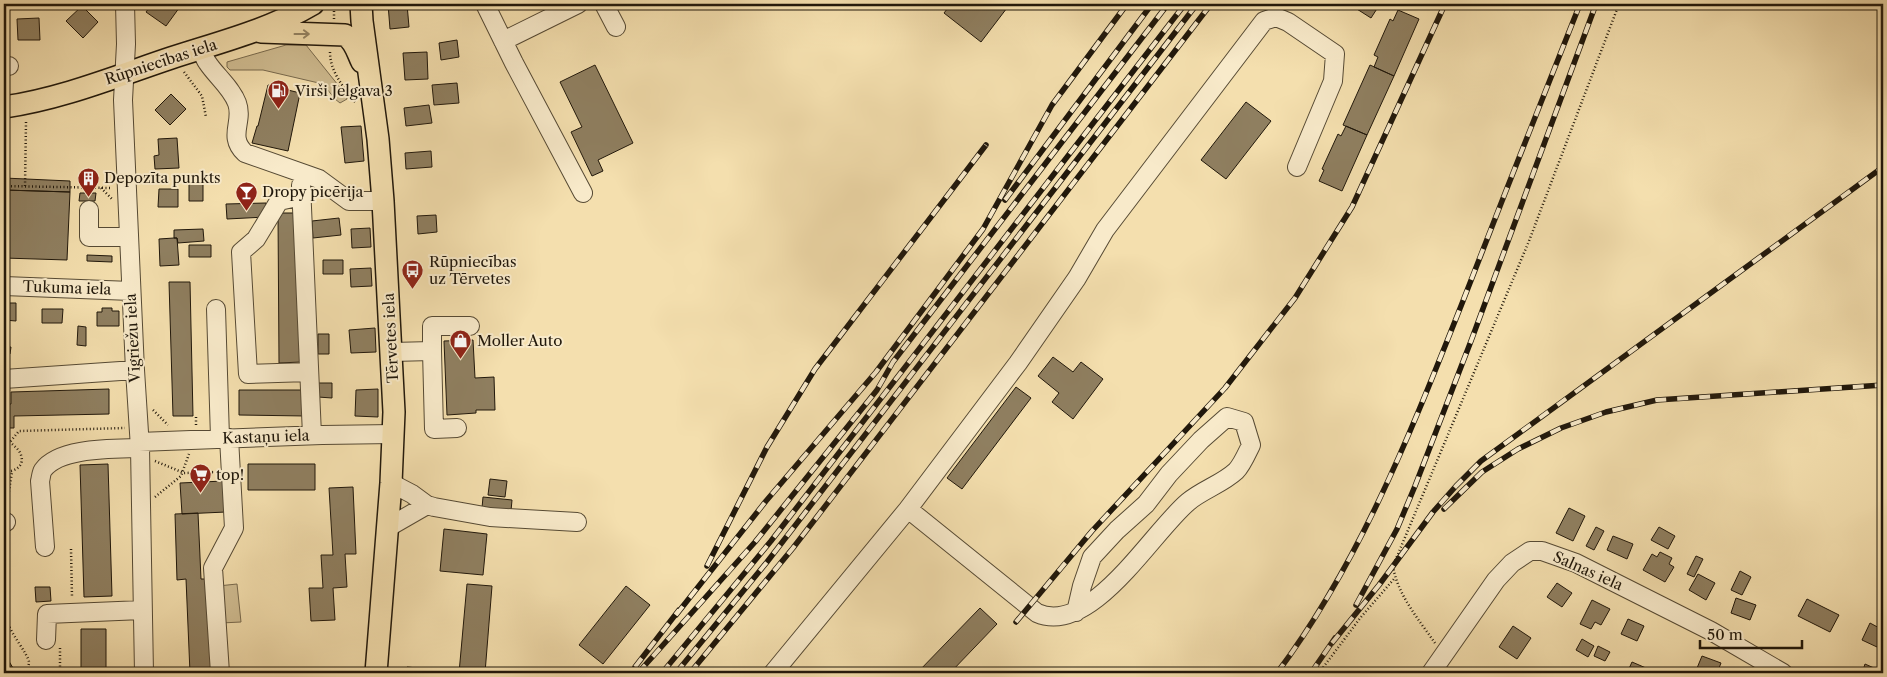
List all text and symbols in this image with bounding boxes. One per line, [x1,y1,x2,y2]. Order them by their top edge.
one-way arrow [294,29,310,39]
street label: Rūpniecības iela [102,34,219,89]
fuel station icon: Virši Jelgava 3 [267,79,291,110]
place label: Virši Jelgava 3 [294,81,393,100]
building icon: Depozīta punkts [76,166,100,197]
place label: Depozīta punkts [104,168,221,187]
bar icon: Dropy picērija [234,180,258,211]
place label: Dropy picērija [262,182,363,201]
place label: Rūpniecības uz Tērvetes [429,252,517,288]
bus stop icon: Rūpniecības uz Tērvetes [401,259,425,290]
street label: Tukuma iela [22,276,112,299]
street label: Tērvetes iela [379,292,402,384]
street label: Vīgriežu iela [121,293,144,384]
shop icon: Moller Auto [449,329,473,360]
place label: Moller Auto [477,331,562,350]
street label: Kastaņu iela [222,425,310,448]
supermarket icon: top! [188,463,212,494]
place label: top! [216,465,244,484]
street label: Salnas iela [1550,547,1626,594]
scale bar [1700,617,1802,649]
text: 50 m [1707,625,1743,644]

